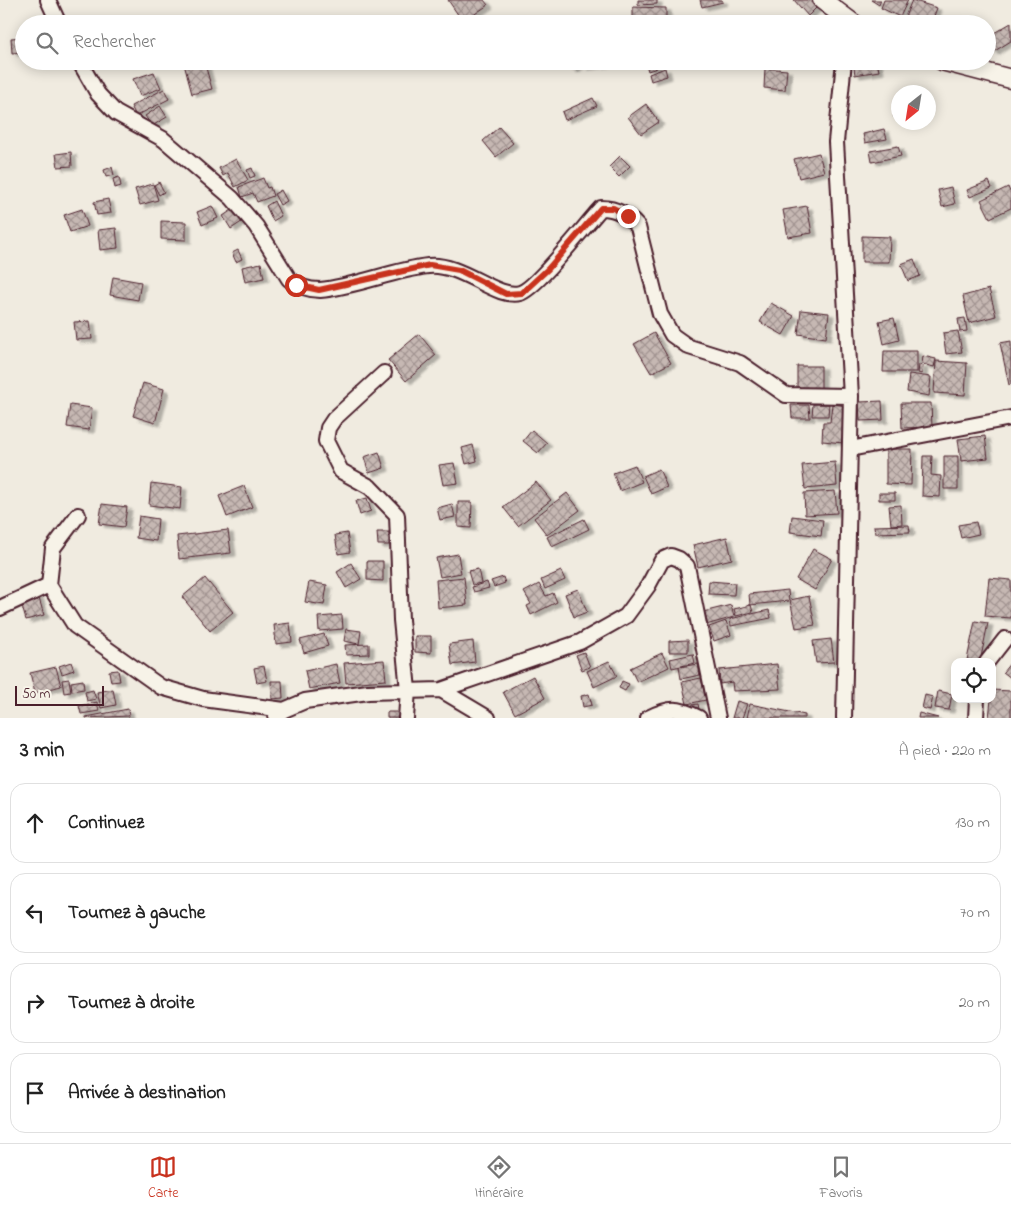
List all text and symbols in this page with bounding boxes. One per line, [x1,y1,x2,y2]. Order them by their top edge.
search box [15,15,996,70]
icon: search [33,29,61,57]
text: Rechercher [73,29,156,56]
north arrow [891,85,936,130]
route end [617,205,640,228]
route start [285,274,308,297]
map controls [951,658,996,703]
button: locate [951,658,996,703]
scale bar [15,683,104,706]
text: 50 m [22,684,50,705]
text: 3 min [20,736,64,766]
text: À pied · 220 m [899,739,991,763]
icon: ahead [21,809,49,837]
text: Continuez [68,810,144,837]
text: 130 m [955,811,990,835]
icon: left [21,899,49,927]
text: Tournez à gauche [68,900,205,927]
text: 70 m [960,901,990,925]
icon: right [21,989,49,1017]
text: Tournez à droite [68,990,194,1017]
text: 20 m [959,991,990,1015]
icon: arrive [21,1079,49,1107]
text: Arrivée à destination [68,1080,226,1107]
tab: Carte [148,1153,179,1204]
tab: Itinéraire [475,1153,523,1204]
tab: Favoris [820,1153,863,1204]

